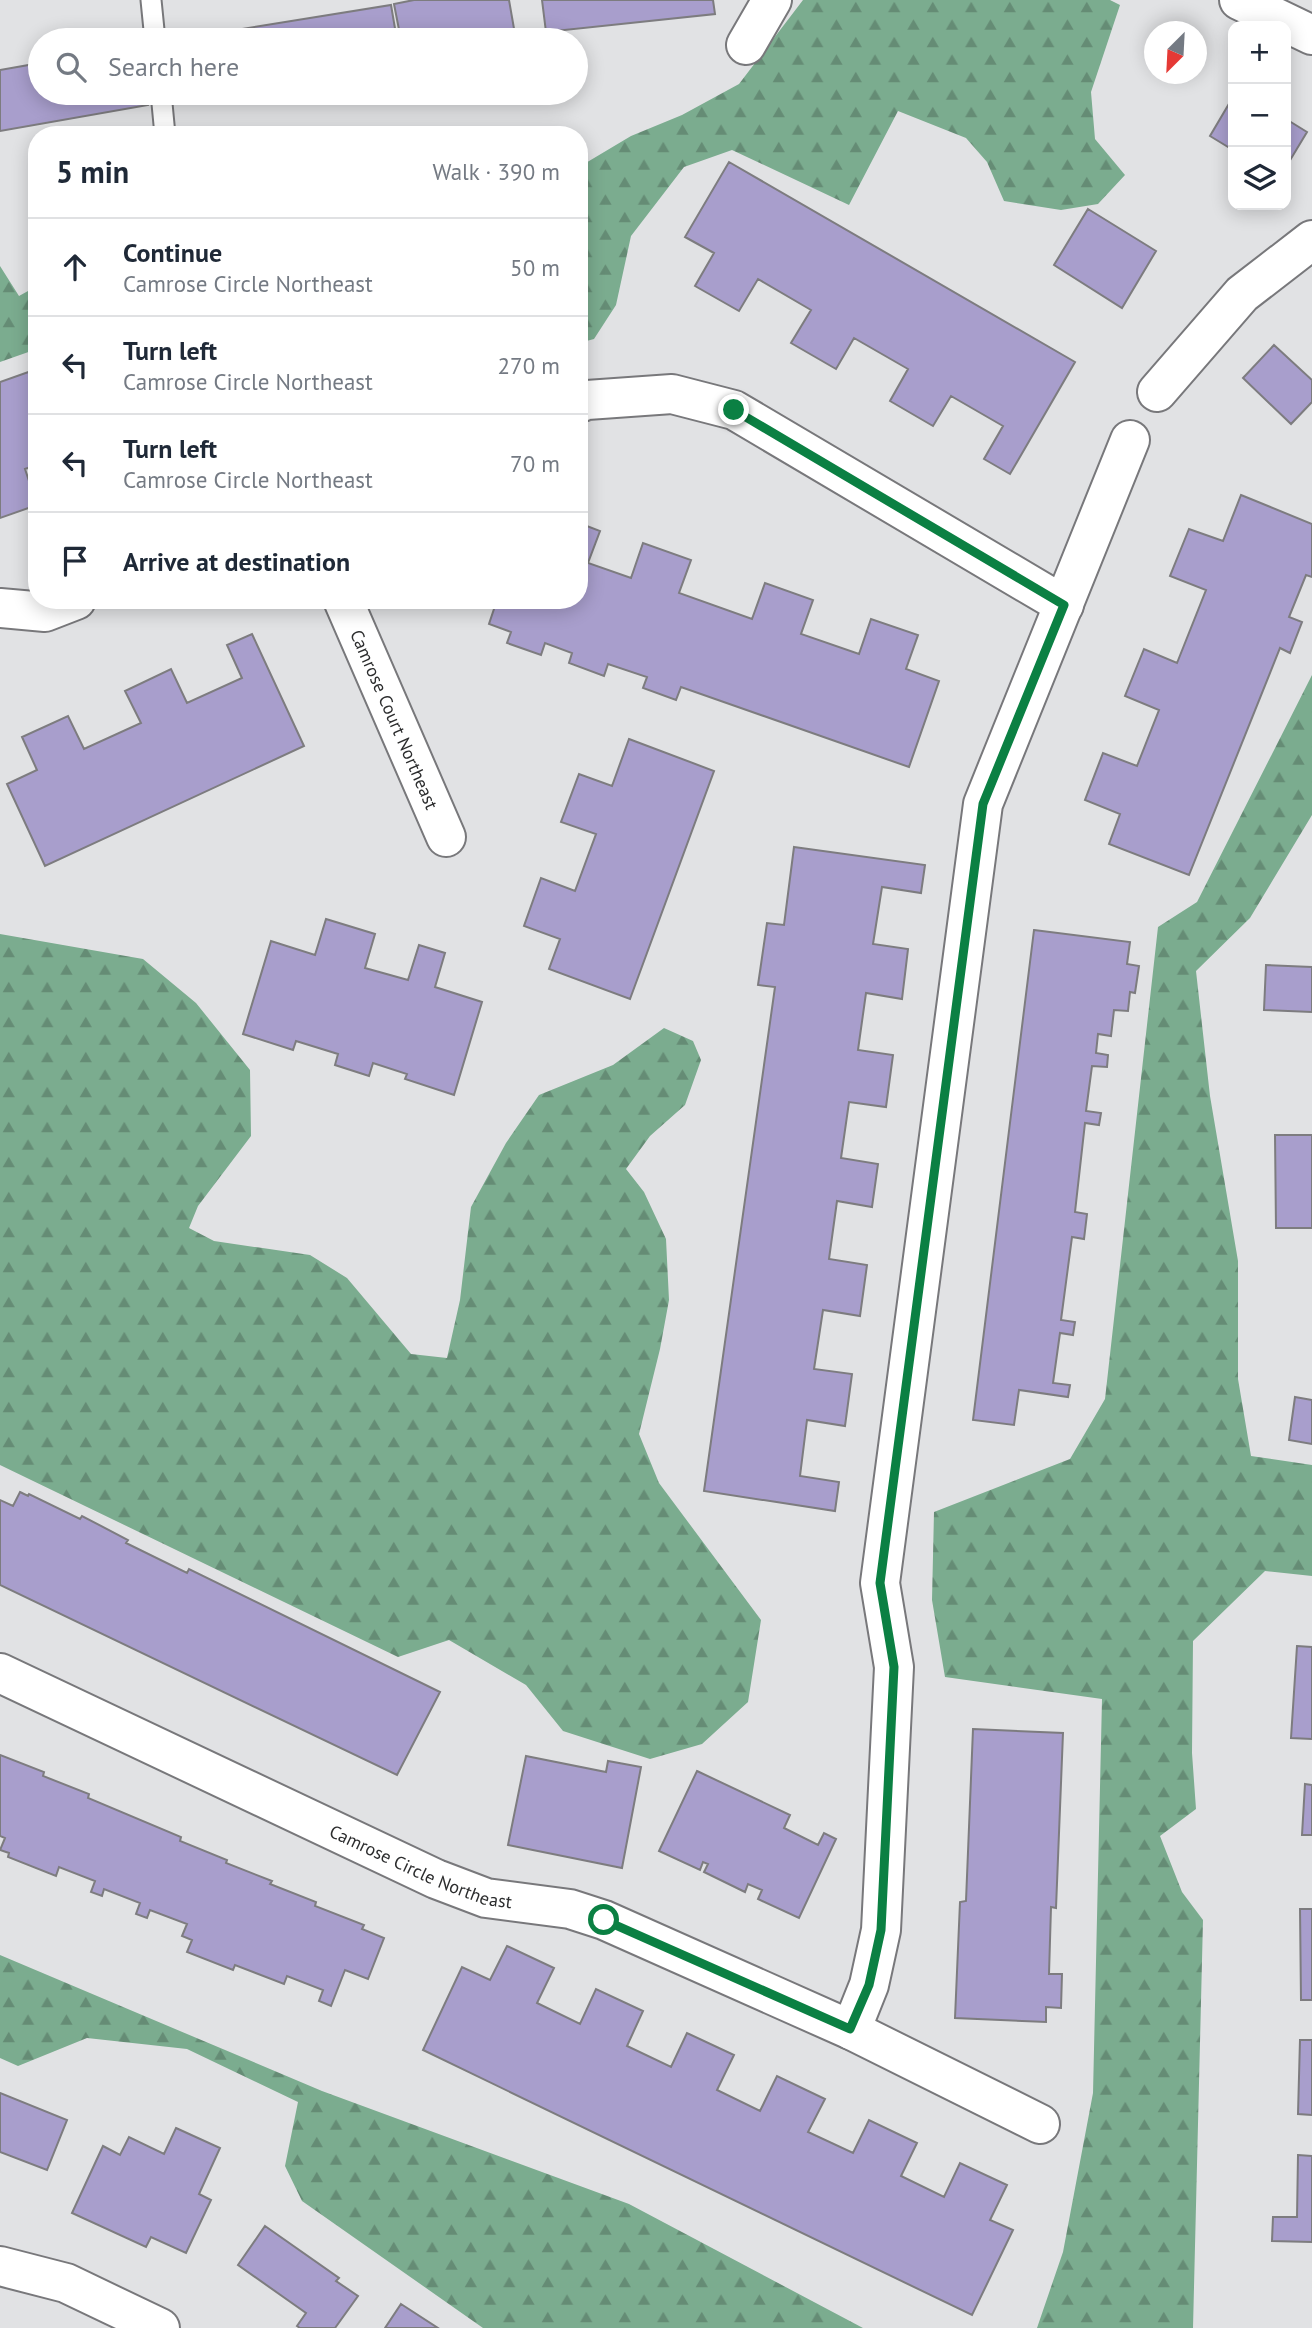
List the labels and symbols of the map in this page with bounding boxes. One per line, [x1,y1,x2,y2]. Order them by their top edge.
north arrow [1144,21,1207,84]
route end [718,394,749,425]
street label: Camrose Court Northeast [346,626,444,813]
street label: Camrose Circle Northeast [326,1819,513,1913]
route start [588,1904,619,1935]

